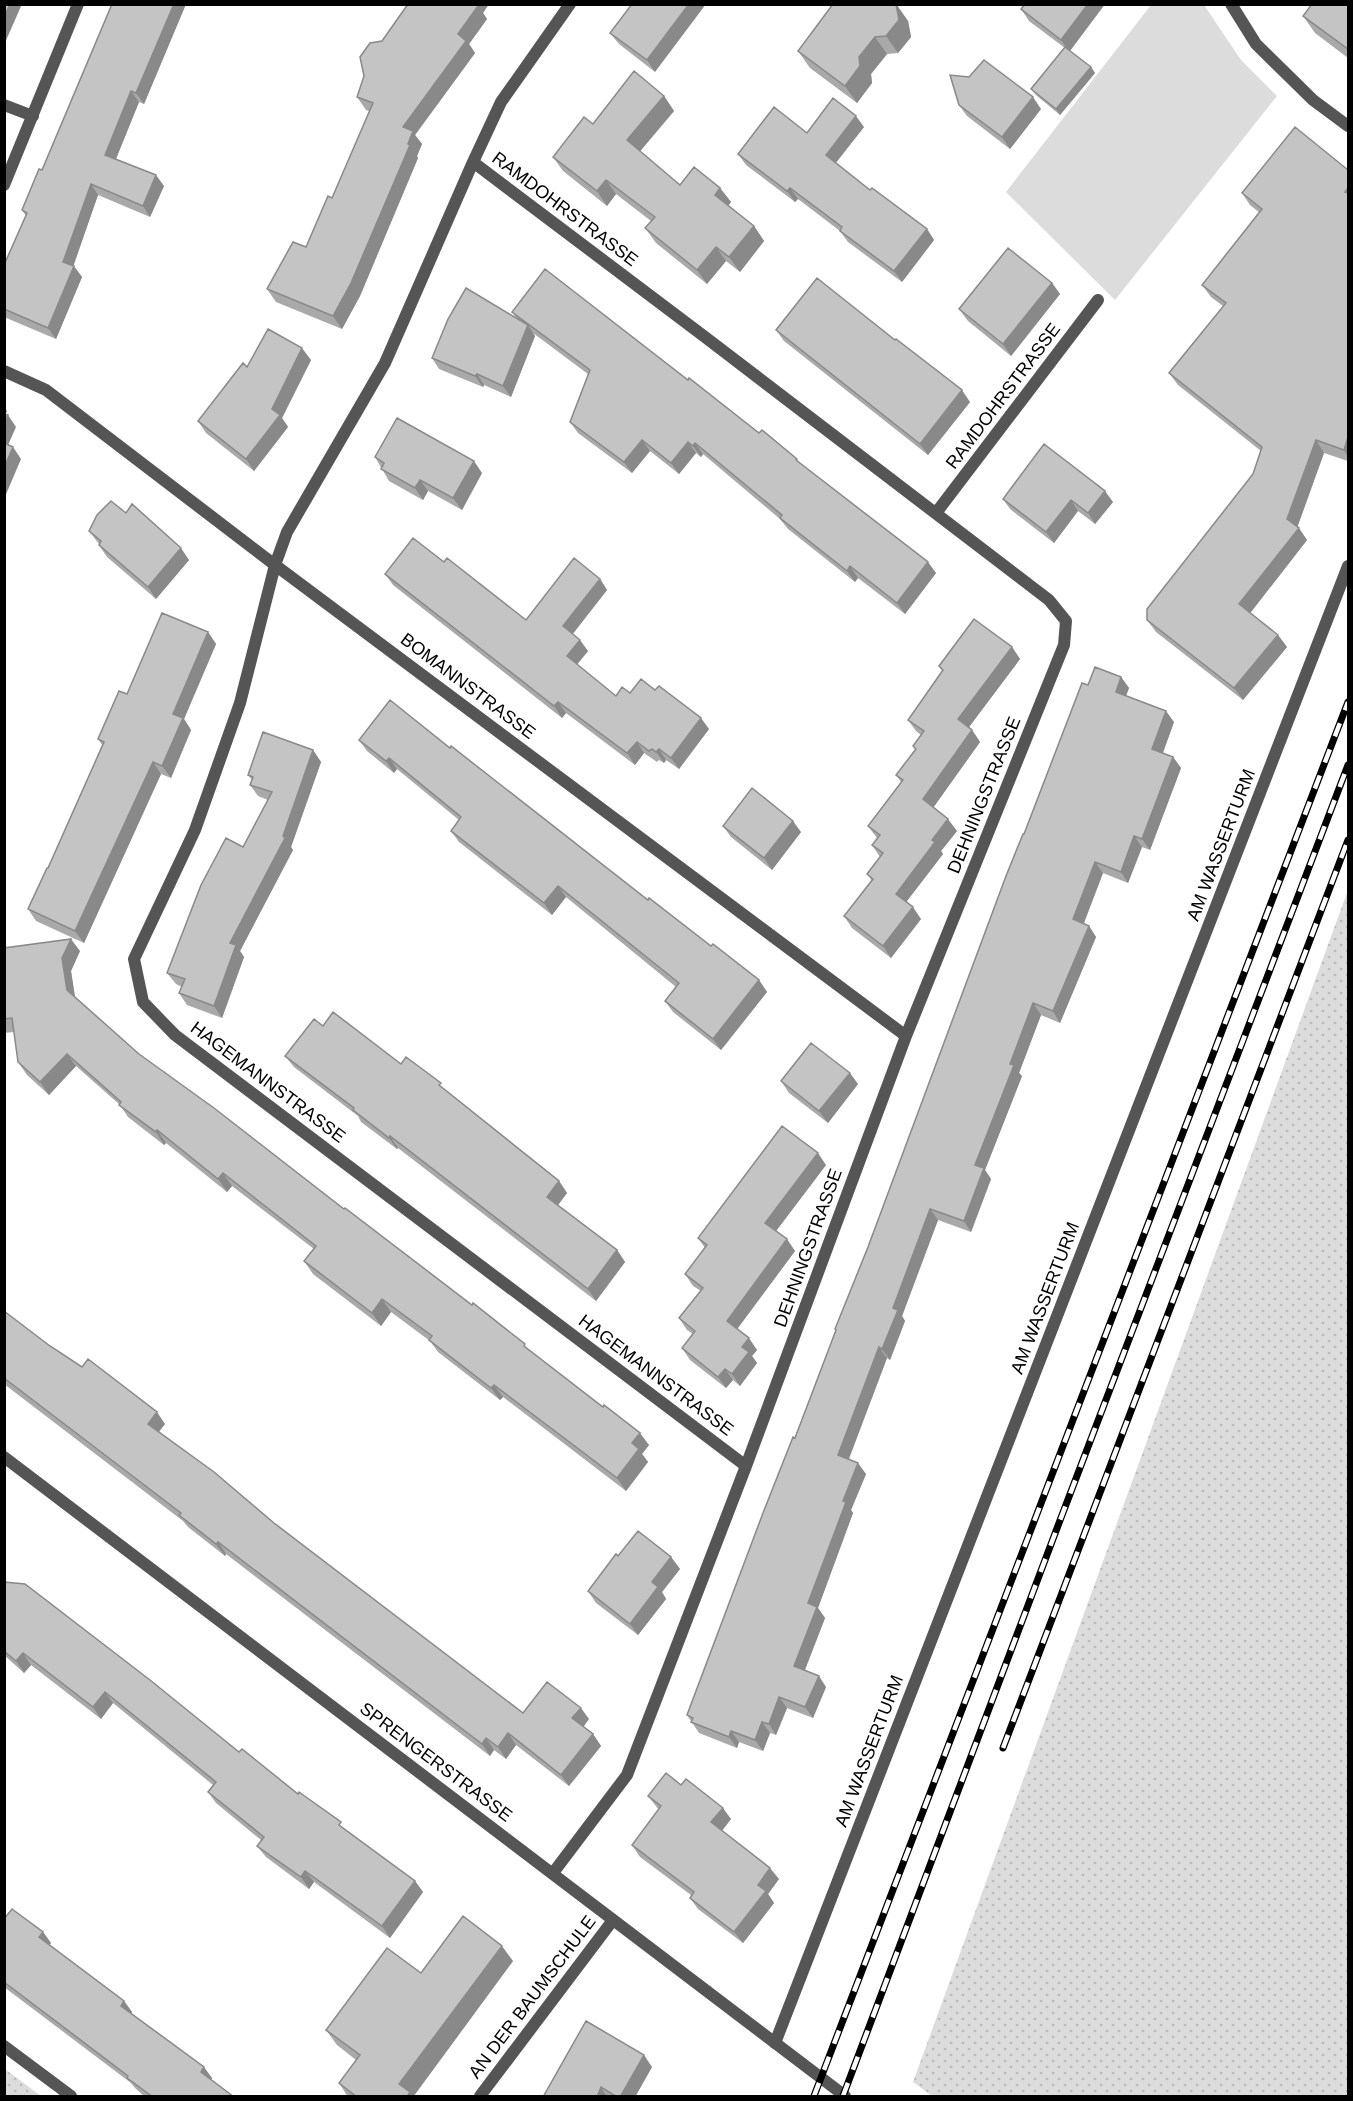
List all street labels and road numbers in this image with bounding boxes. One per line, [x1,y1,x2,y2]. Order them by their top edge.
street label: RAMDOHRSTRASSE [488,148,642,270]
street label: RAMDOHRSTRASSE [942,319,1064,473]
street label: BOMANNSTRASSE [397,629,539,743]
street label: DEHNINGSTRASSE [943,714,1025,876]
street label: AM WASSERTURM [1183,766,1259,924]
street label: HAGEMANNSTRASSE [187,1017,349,1147]
street label: DEHNINGSTRASSE [770,1166,846,1330]
street label: AM WASSERTURM [1007,1219,1083,1377]
street label: HAGEMANNSTRASSE [575,1310,737,1440]
street label: AM WASSERTURM [831,1672,907,1830]
street label: SPRENGERSTRASSE [356,1698,516,1826]
street label: AN DER BAUMSCHULE [464,1912,600,2082]

